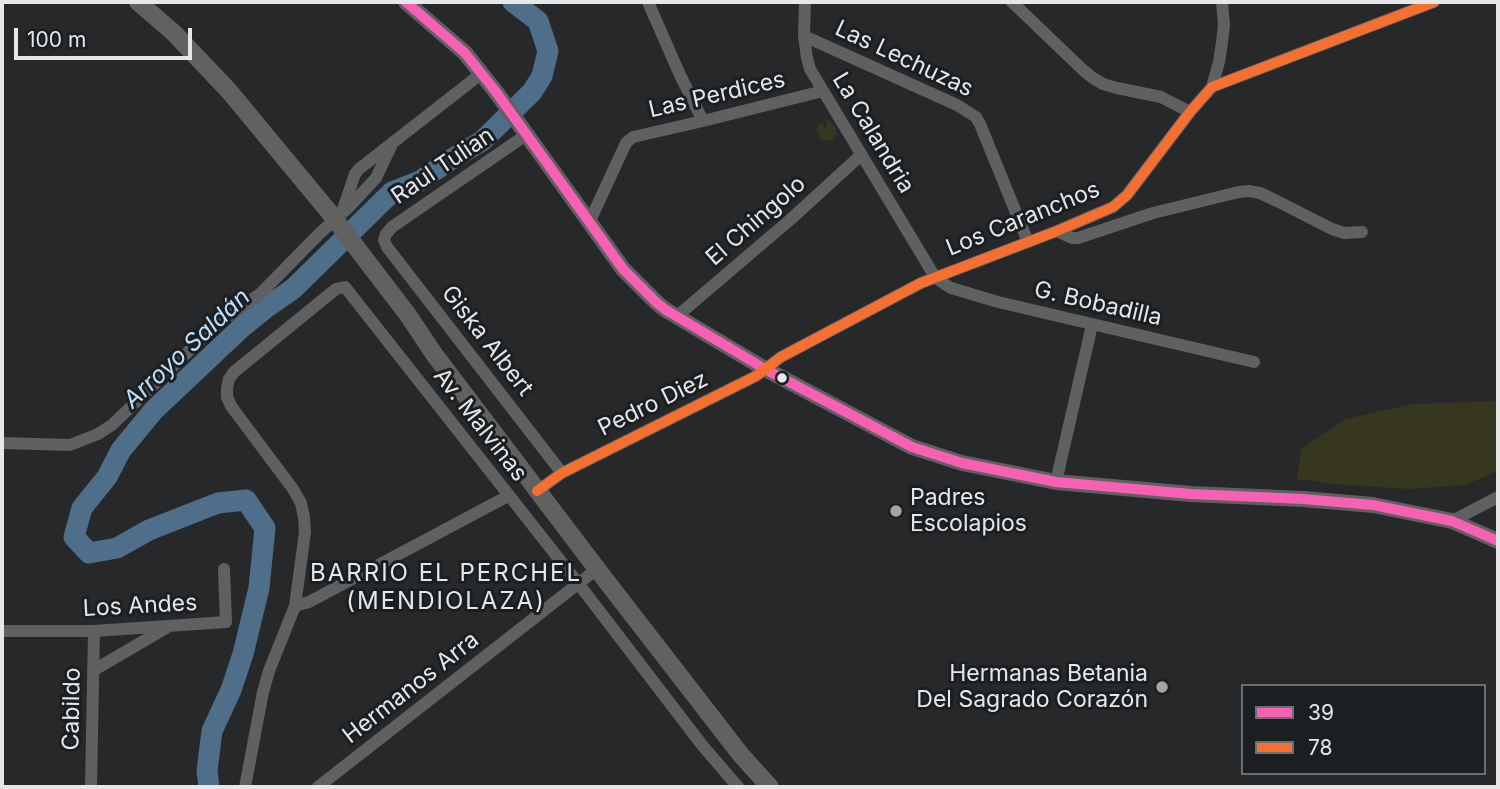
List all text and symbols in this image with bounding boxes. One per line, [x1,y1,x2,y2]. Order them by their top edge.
scale bar [18,14,196,58]
street label: Las Lechuzas [831,15,977,103]
text: 100 m [27,27,86,52]
street label: Las Perdices [646,66,788,124]
street label: La Calandria [826,68,920,198]
street label: Raul Tulian [387,122,499,210]
street label: El Chingolo [701,170,811,272]
street label: Los Caranchos [942,176,1104,262]
street label: G. Bobadilla [1032,276,1164,332]
street label: Giska Albert [435,280,539,402]
water label: Arroyo Saldán [118,283,256,415]
street label: Av. Malvinas [427,363,533,487]
street label: Pedro Diez [594,366,712,442]
unlabelled marker [775,371,789,385]
place label: Padres Escolapios [910,484,1027,538]
marker: Padres Escolapios [888,503,904,519]
district label: BARRIO EL PERCHEL (MENDIOLAZA) [312,560,580,616]
street label: Los Andes [82,589,198,623]
street label: Hermanos Arra [337,626,485,750]
place label: Hermanas Betania Del Sagrado Corazón [916,660,1148,714]
street label: Cabildo [57,667,87,751]
marker: Hermanas Betania Del Sagrado Corazón [1154,679,1170,695]
legend [1241,684,1486,775]
text: 39 [1308,700,1334,725]
text: 78 [1308,735,1333,760]

